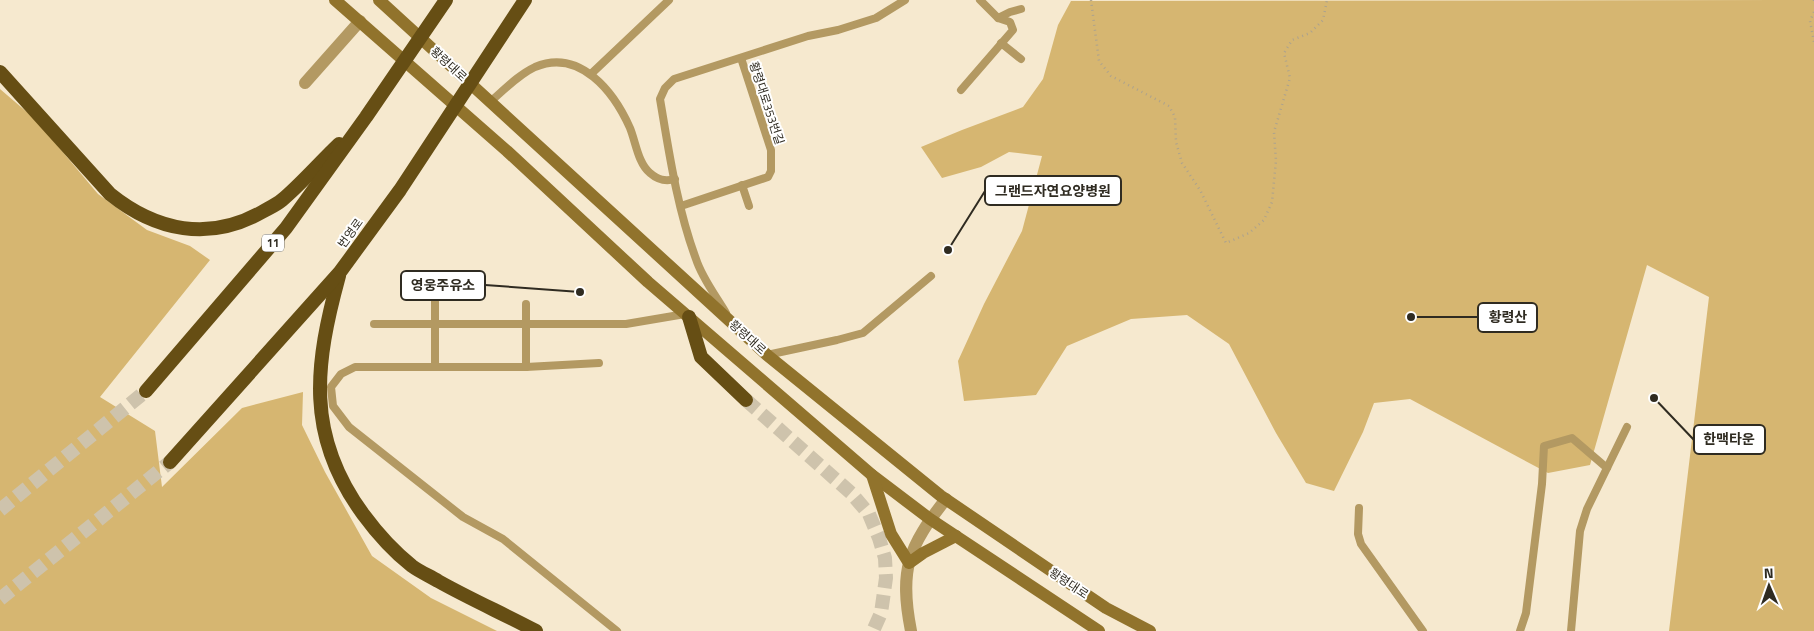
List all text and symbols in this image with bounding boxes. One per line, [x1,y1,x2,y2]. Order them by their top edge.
street label: 황령대로 [426,42,472,86]
street label: 황령대로353번길 [745,59,789,147]
callout: 그랜드자연요양병원 [985,176,1121,205]
text: 그랜드자연요양병원 [995,180,1111,201]
street label: 번영로 [333,214,367,252]
road number: 11 [262,234,284,252]
callout: 영웅주유소 [401,271,485,300]
text: 영웅주유소 [411,274,475,295]
callout: 황령산 [1478,303,1537,332]
text: 황령산 [1489,306,1527,327]
street label: 황령대로 [725,315,771,359]
callout: 한맥타운 [1694,425,1765,454]
text: 한맥타운 [1703,428,1755,449]
north arrow [1744,561,1794,611]
text: N [1763,562,1774,583]
street label: 황령대로 [1045,563,1093,603]

